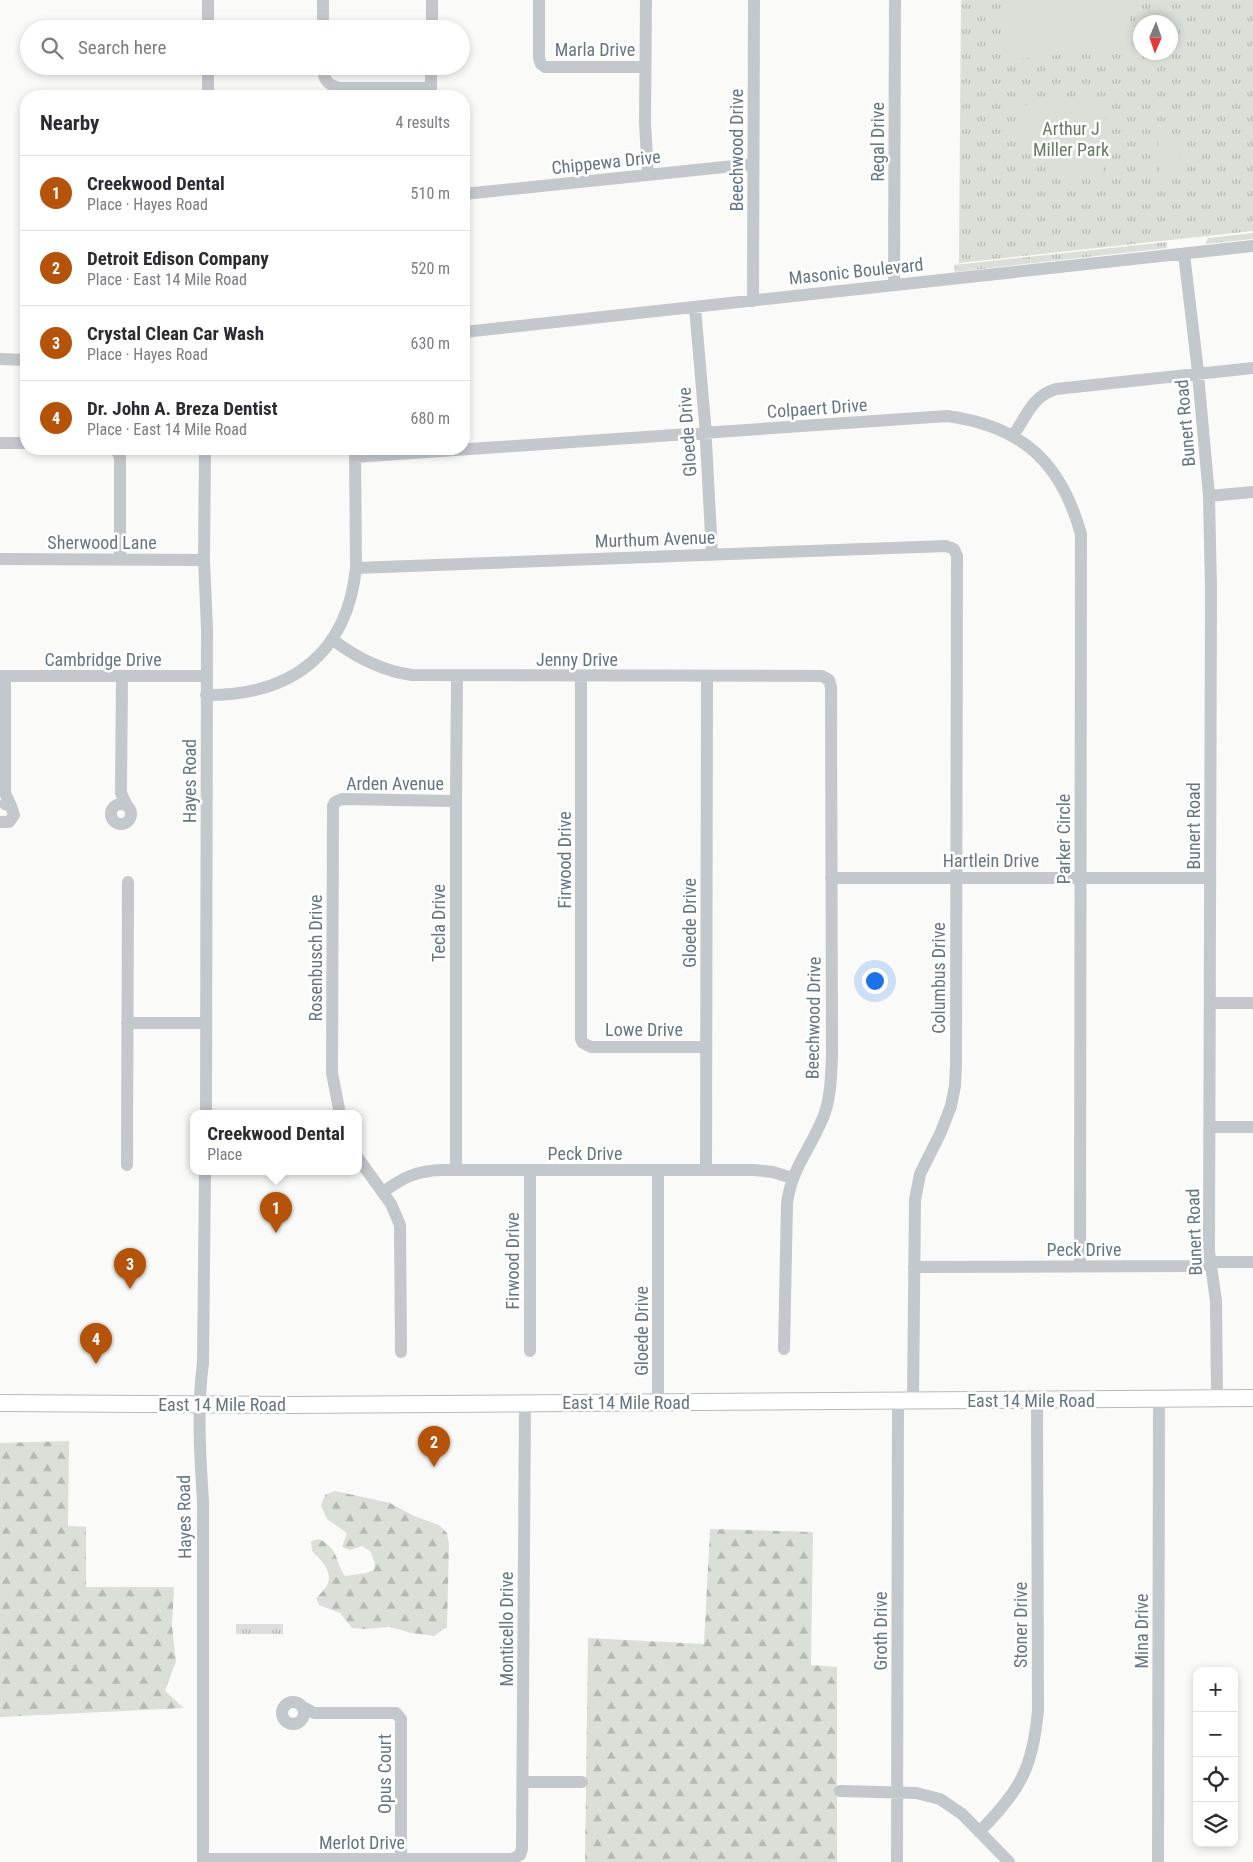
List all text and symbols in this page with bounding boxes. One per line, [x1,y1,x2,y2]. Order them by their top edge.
north arrow [1133,15,1178,60]
search box [20,20,470,75]
icon: search [38,34,66,62]
text: Search here [78,36,166,59]
street label: Marla Drive [555,39,635,60]
street label: Beechwood Drive [726,89,747,211]
street label: Regal Drive [867,102,888,182]
text: Nearby [40,111,99,135]
text: 4 results [395,113,450,132]
park label: Arthur J Miller Park [1033,118,1109,160]
street label: Chippewa Drive [550,146,662,178]
text: Creekwood Dental [87,172,225,195]
text: 1 [52,184,60,203]
text: 510 m [411,184,450,203]
text: Place · Hayes Road [87,195,208,214]
text: Detroit Edison Company [87,247,269,270]
street label: Masonic Boulevard [788,253,924,289]
text: 2 [52,259,60,278]
text: 520 m [411,259,450,278]
text: Place · East 14 Mile Road [87,270,247,289]
text: Crystal Clean Car Wash [87,322,264,345]
text: 3 [52,334,60,353]
text: 630 m [411,334,450,353]
text: Place · Hayes Road [87,345,208,364]
street label: Bunert Road [1171,379,1199,467]
street label: Gloede Drive [673,387,701,477]
street label: Colpaert Drive [766,394,868,422]
text: Dr. John A. Breza Dentist [87,397,277,420]
text: 4 [52,409,60,428]
text: 680 m [411,409,450,428]
text: Place · East 14 Mile Road [87,420,247,439]
street label: Murthum Avenue [594,526,716,552]
street label: Sherwood Lane [47,532,157,553]
street label: Cambridge Drive [44,649,162,670]
street label: Jenny Drive [536,649,618,670]
street label: Hayes Road [179,739,200,823]
street label: Arden Avenue [346,773,444,794]
street label: Bunert Road [1183,782,1204,870]
street label: Parker Circle [1053,794,1074,884]
street label: Firwood Drive [554,811,575,909]
street label: Hartlein Drive [943,850,1039,871]
street label: Gloede Drive [679,878,700,968]
street label: Tecla Drive [428,884,449,962]
street label: Rosenbusch Drive [305,895,326,1021]
street label: Columbus Drive [928,922,949,1034]
street label: Beechwood Drive [801,957,825,1079]
your location [862,968,888,994]
street label: Lowe Drive [605,1019,683,1040]
popup [190,1110,362,1175]
text: Creekwood Dental [207,1122,345,1145]
street label: Peck Drive [548,1143,622,1164]
text: Place [207,1145,242,1164]
street label: Bunert Road [1182,1188,1206,1276]
pin: 1 [260,1192,292,1233]
street label: Firwood Drive [502,1212,523,1310]
street label: Peck Drive [1047,1239,1121,1260]
pin: 3 [114,1248,146,1289]
street label: Gloede Drive [631,1286,652,1376]
pin: 4 [80,1323,112,1364]
street label: East 14 Mile Road [967,1390,1095,1411]
street label: East 14 Mile Road [562,1392,690,1413]
street label: East 14 Mile Road [158,1394,286,1415]
pin: 2 [418,1426,450,1467]
street label: Hayes Road [173,1475,195,1559]
street label: Monticello Drive [496,1572,517,1686]
street label: Stoner Drive [1010,1582,1031,1668]
street label: Groth Drive [870,1591,891,1671]
street label: Mina Drive [1131,1593,1152,1669]
map controls [1193,1667,1238,1847]
button: + [1193,1667,1238,1712]
button: − [1193,1712,1238,1757]
street label: Opus Court [374,1734,395,1814]
button: locate [1193,1757,1238,1802]
button: layers [1193,1802,1238,1847]
street label: Merlot Drive [319,1832,405,1853]

